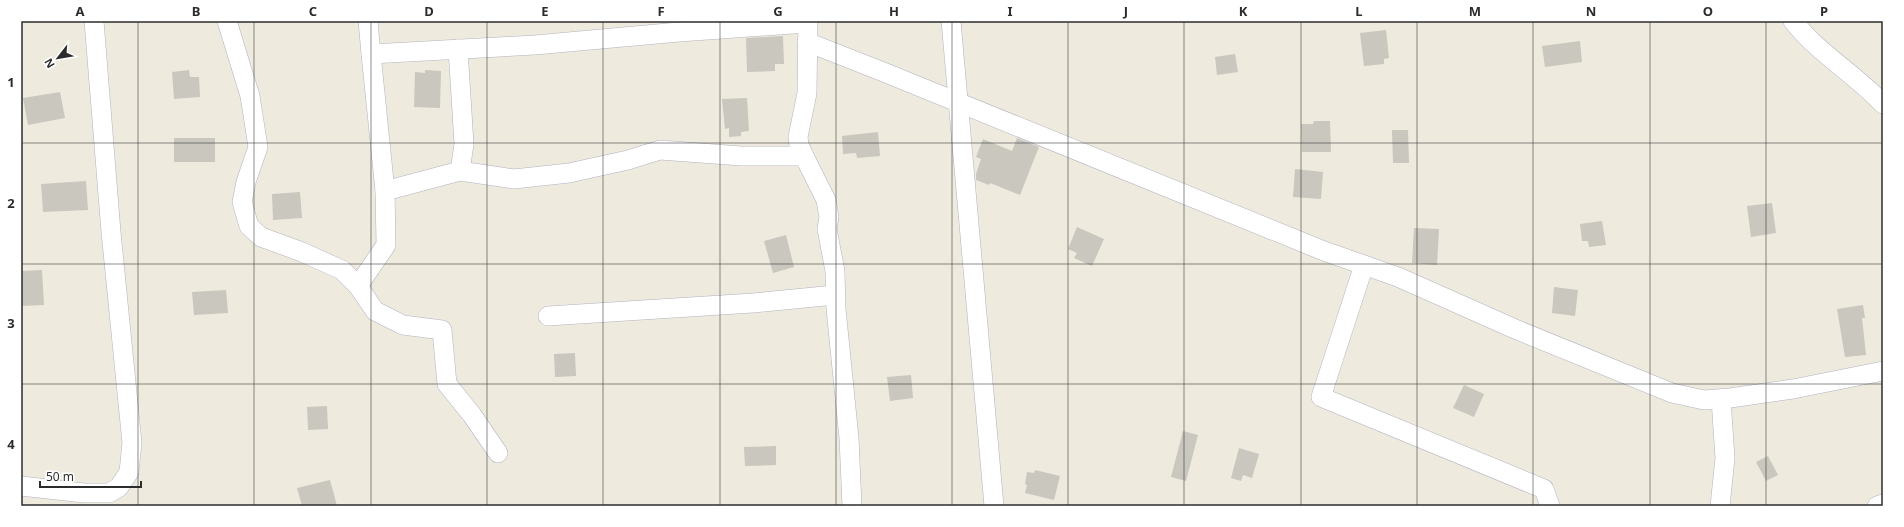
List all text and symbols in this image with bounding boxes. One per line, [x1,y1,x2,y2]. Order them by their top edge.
text: A [76,2,85,20]
text: B [192,2,200,20]
text: C [309,2,317,20]
text: D [424,2,434,20]
text: E [541,2,549,20]
text: F [657,2,665,20]
text: G [773,2,783,20]
text: H [889,2,899,20]
text: I [1007,2,1013,20]
text: J [1123,2,1128,20]
text: K [1239,2,1248,20]
text: L [1355,2,1363,20]
text: M [1469,2,1481,20]
text: N [1586,2,1596,20]
text: O [1703,2,1713,20]
text: P [1820,2,1828,20]
north arrow [38,38,78,78]
text: N [40,56,58,71]
text: 1 [7,73,15,91]
text: 2 [7,194,15,212]
text: 3 [7,314,15,332]
text: 4 [7,435,15,453]
scale bar [40,463,141,489]
text: 50 m [46,468,74,485]

